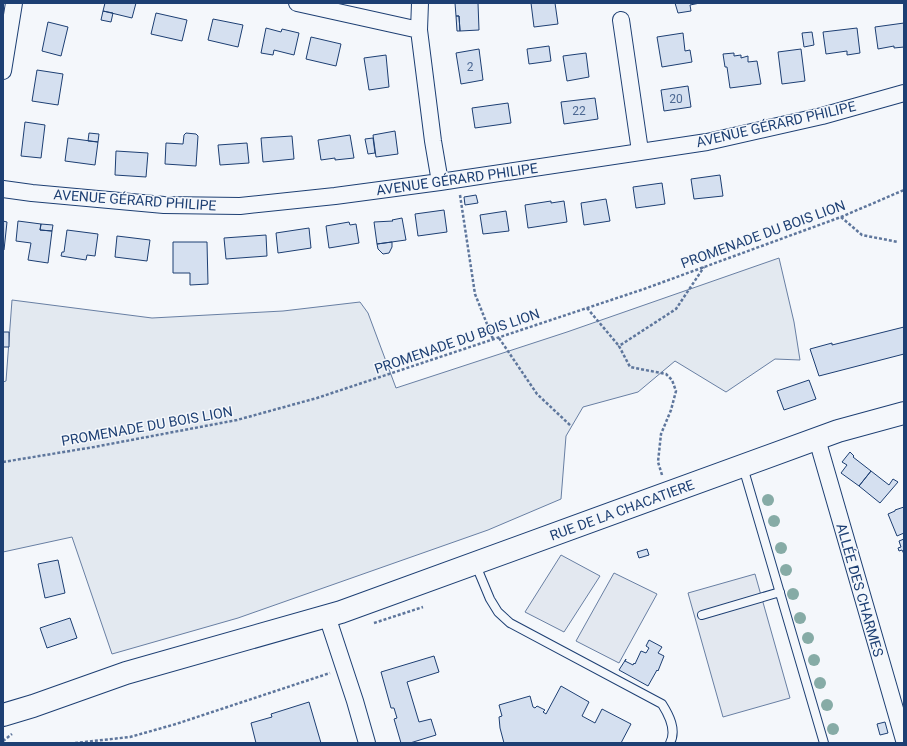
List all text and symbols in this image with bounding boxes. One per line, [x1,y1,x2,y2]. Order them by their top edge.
house number: 2 [467,60,474,74]
house number: 20 [669,92,683,106]
street label: AVENUE GÉRARD PHILIPE [694,97,857,150]
house number: 22 [572,104,586,118]
street label: AVENUE GÉRARD PHILIPE [375,159,539,198]
street label: AVENUE GÉRARD PHILIPE [53,185,217,214]
street label: PROMENADE DU BOIS LION [679,197,847,271]
street label: PROMENADE DU BOIS LION [372,305,542,377]
street label: PROMENADE DU BOIS LION [60,403,234,449]
street label: RUE DE LA CHACATIERE [548,476,696,544]
street label: ALLÉE DES CHARMES [833,521,888,659]

